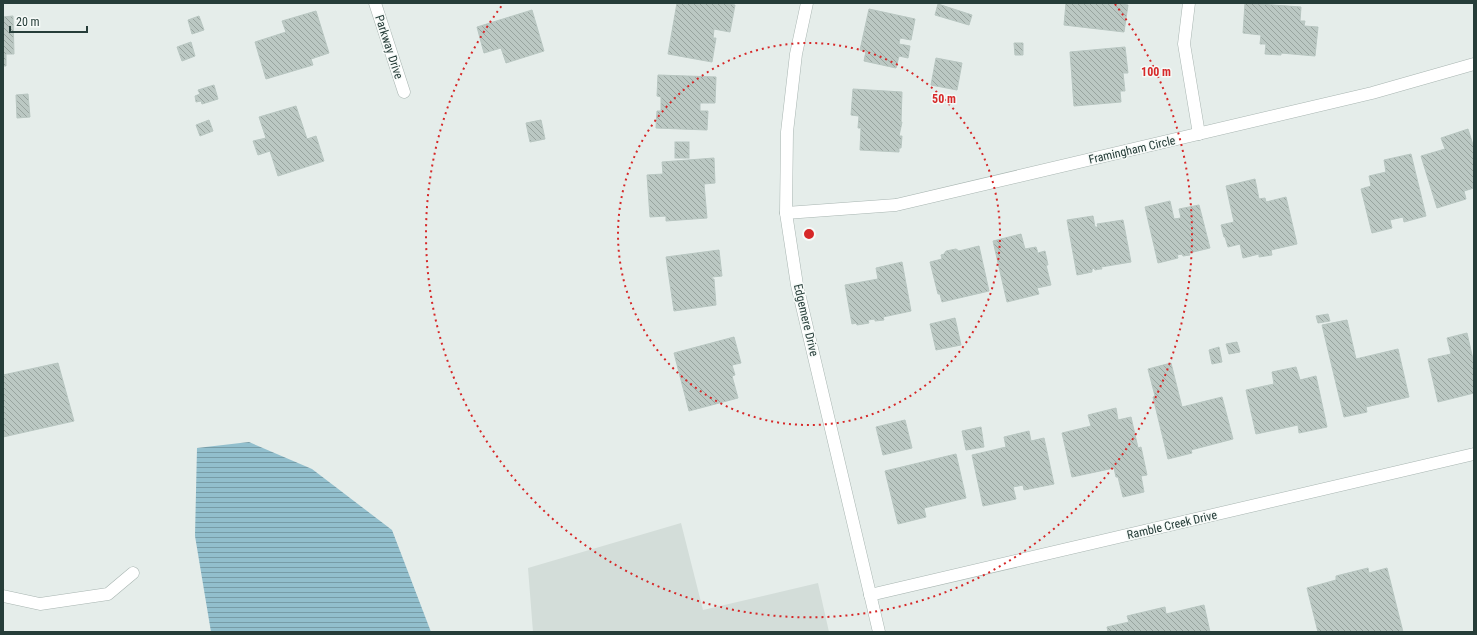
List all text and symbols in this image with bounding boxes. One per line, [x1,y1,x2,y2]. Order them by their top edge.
scale bar [10,8,87,34]
street label: Parkway Drive [372,13,406,81]
text: 20 m [16,15,40,29]
text: 100 m [1141,65,1171,79]
text: 50 m [932,92,956,106]
street label: Framingham Circle [1087,133,1177,167]
centre of rings [802,227,816,241]
street label: Edgemere Drive [791,282,821,358]
street label: Ramble Creek Drive [1126,508,1219,542]

